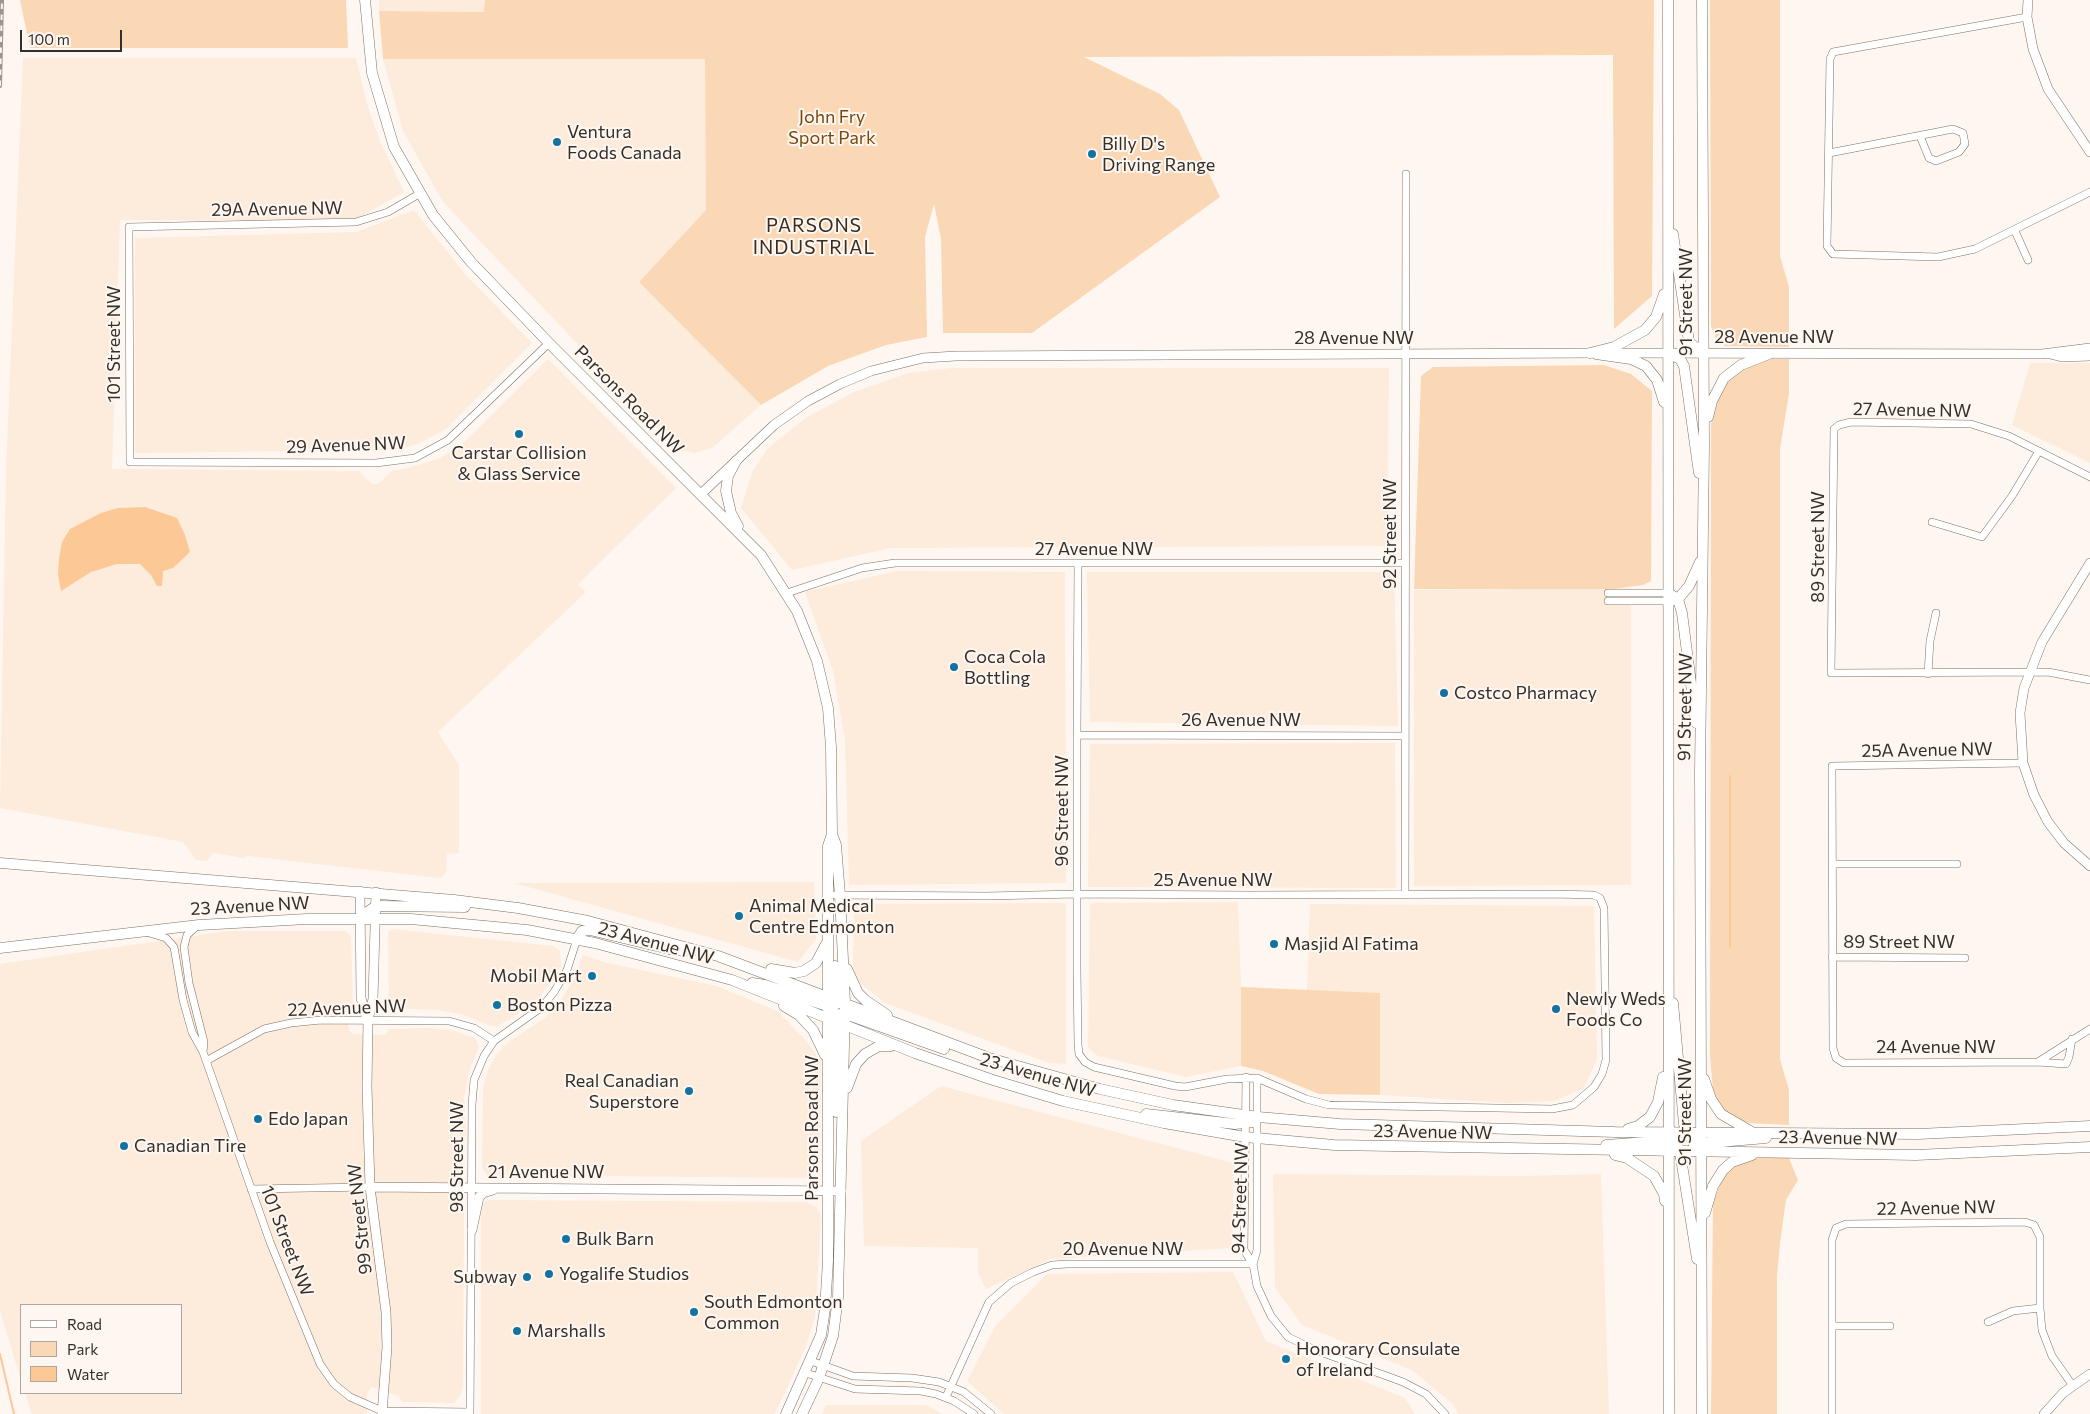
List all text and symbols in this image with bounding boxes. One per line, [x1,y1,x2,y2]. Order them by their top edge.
scale bar [22,20,125,52]
text: 100 m [28,30,70,48]
park label: John Fry Sport Park [788,106,876,148]
place label: Ventura Foods Canada [567,121,682,163]
place label: Billy D's Driving Range [1102,133,1215,176]
marker: Ventura Foods Canada [551,136,563,148]
marker: Billy D's Driving Range [1086,148,1098,160]
street label: 29A Avenue NW [211,197,343,221]
district label: PARSONS INDUSTRIAL [751,215,877,259]
street label: 91 Street NW [1675,248,1697,356]
street label: 101 Street NW [103,286,125,402]
street label: 28 Avenue NW [1714,326,1834,348]
street label: 28 Avenue NW [1294,327,1414,349]
street label: Parsons Road NW [570,341,688,459]
street label: 27 Avenue NW [1853,398,1971,422]
marker: Carstar Collision & Glass Service [513,428,525,440]
street label: 29 Avenue NW [286,432,406,458]
place label: Carstar Collision & Glass Service [452,442,586,484]
street label: 92 Street NW [1379,479,1401,589]
street label: 89 Street NW [1807,491,1829,603]
street label: 27 Avenue NW [1035,538,1153,560]
place label: Coca Cola Bottling [964,646,1046,689]
street label: 91 Street NW [1673,653,1697,761]
marker: Coca Cola Bottling [948,661,960,673]
place label: Costco Pharmacy [1454,682,1597,704]
marker: Costco Pharmacy [1438,687,1450,699]
street label: 26 Avenue NW [1181,709,1301,731]
street label: 25A Avenue NW [1861,738,1993,762]
street label: 96 Street NW [1051,755,1073,867]
street label: 25 Avenue NW [1153,869,1273,891]
street label: 23 Avenue NW [190,892,310,920]
place label: Animal Medical Centre Edmonton [749,895,895,938]
marker: Animal Medical Centre Edmonton [733,910,745,922]
street label: 23 Avenue NW [596,917,716,969]
street label: 89 Street NW [1843,931,1955,953]
place label: Masjid Al Fatima [1284,933,1419,955]
marker: Masjid Al Fatima [1268,938,1280,950]
place label: Mobil Mart [490,965,582,987]
marker: Mobil Mart [586,970,598,982]
place label: Newly Weds Foods Co [1566,988,1666,1030]
place label: Boston Pizza [507,994,612,1016]
street label: 22 Avenue NW [287,995,407,1021]
marker: Boston Pizza [491,999,503,1011]
marker: Newly Weds Foods Co [1550,1003,1562,1015]
street label: 24 Avenue NW [1876,1036,1996,1058]
street label: 23 Avenue NW [978,1048,1098,1102]
street label: Parsons Road NW [801,1055,823,1201]
street label: 91 Street NW [1674,1058,1696,1166]
place label: Real Canadian Superstore [564,1070,679,1112]
marker: Real Canadian Superstore [683,1085,695,1097]
street label: 98 Street NW [446,1101,468,1213]
place label: Edo Japan [268,1108,348,1130]
marker: Edo Japan [252,1113,264,1125]
street label: 23 Avenue NW [1373,1120,1493,1144]
street label: 23 Avenue NW [1778,1126,1898,1150]
place label: Canadian Tire [134,1135,246,1157]
marker: Canadian Tire [118,1140,130,1152]
street label: 94 Street NW [1227,1142,1253,1254]
street label: 21 Avenue NW [488,1161,604,1183]
street label: 99 Street NW [343,1162,377,1276]
street label: 101 Street NW [256,1183,318,1299]
street label: 22 Avenue NW [1876,1196,1996,1220]
place label: Bulk Barn [576,1228,654,1250]
marker: Bulk Barn [560,1233,572,1245]
street label: 20 Avenue NW [1063,1238,1183,1260]
place label: Yogalife Studios [559,1263,689,1285]
place label: Subway [453,1266,517,1288]
marker: Yogalife Studios [543,1268,555,1280]
marker: Subway [521,1271,533,1283]
place label: South Edmonton Common [704,1291,843,1334]
legend [20,1304,182,1394]
marker: South Edmonton Common [688,1306,700,1318]
text: Road [67,1315,102,1333]
place label: Marshalls [527,1320,606,1342]
marker: Marshalls [511,1325,523,1337]
place label: Honorary Consulate of Ireland [1296,1338,1460,1380]
text: Park [67,1340,98,1358]
marker: Honorary Consulate of Ireland [1280,1353,1292,1365]
text: Water [67,1365,109,1383]

